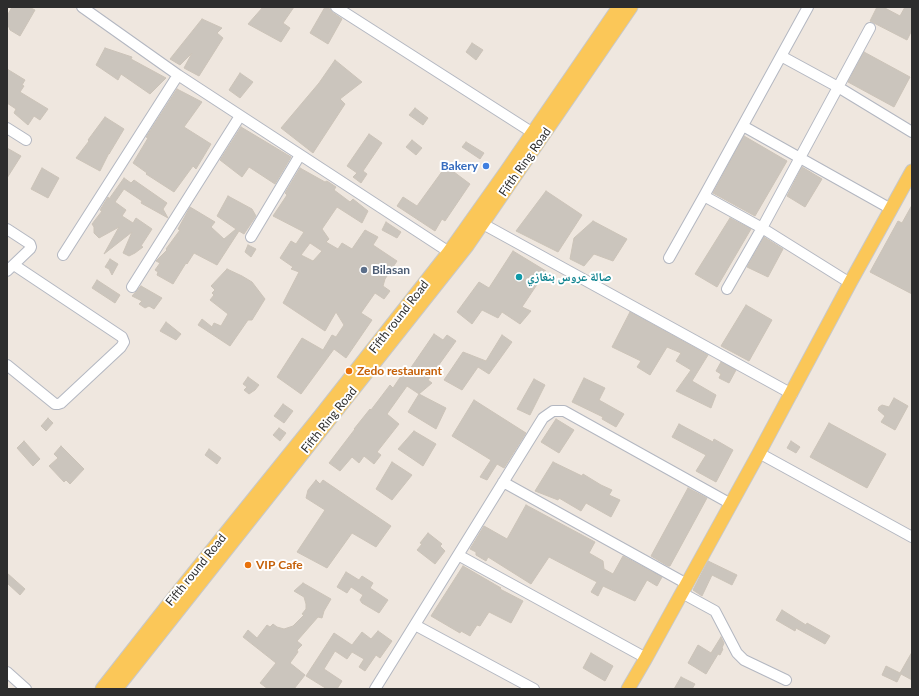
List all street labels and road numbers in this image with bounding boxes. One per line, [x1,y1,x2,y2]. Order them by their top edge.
street label: Fifth Ring Road [496,125,554,199]
street label: Fifth round Road [366,278,432,356]
street label: Fifth Ring Road [298,384,360,456]
street label: Fifth round Road [163,531,229,609]

